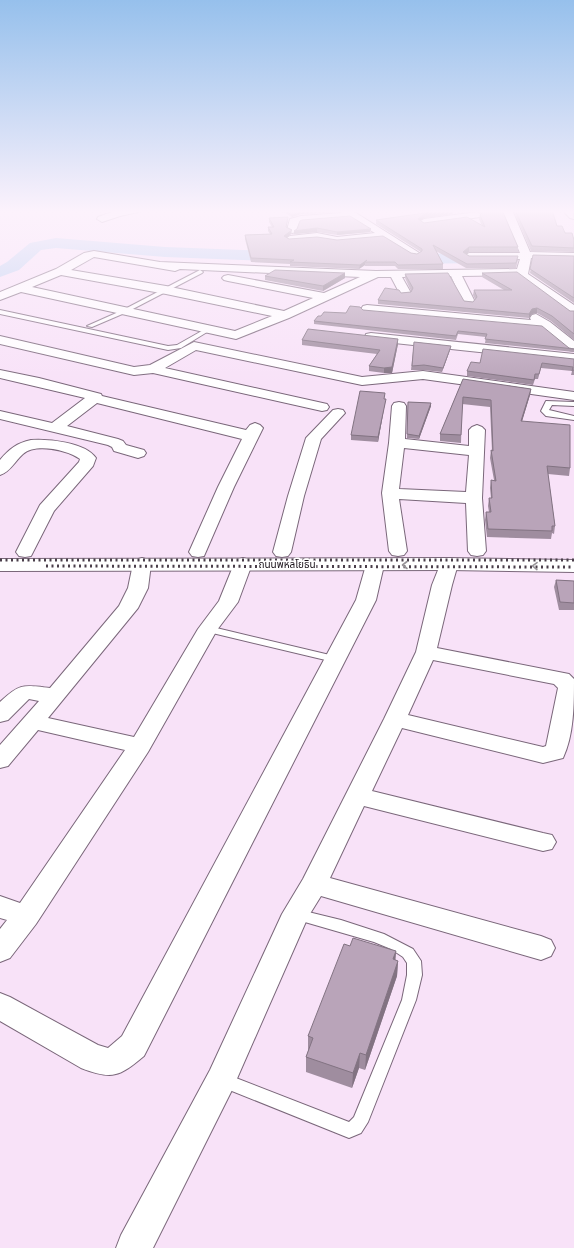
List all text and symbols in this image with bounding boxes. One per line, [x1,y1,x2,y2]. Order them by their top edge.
street label: ถนนพหลโยธิน [258,558,316,571]
one-way arrow [402,560,408,569]
one-way arrow [532,561,538,570]

